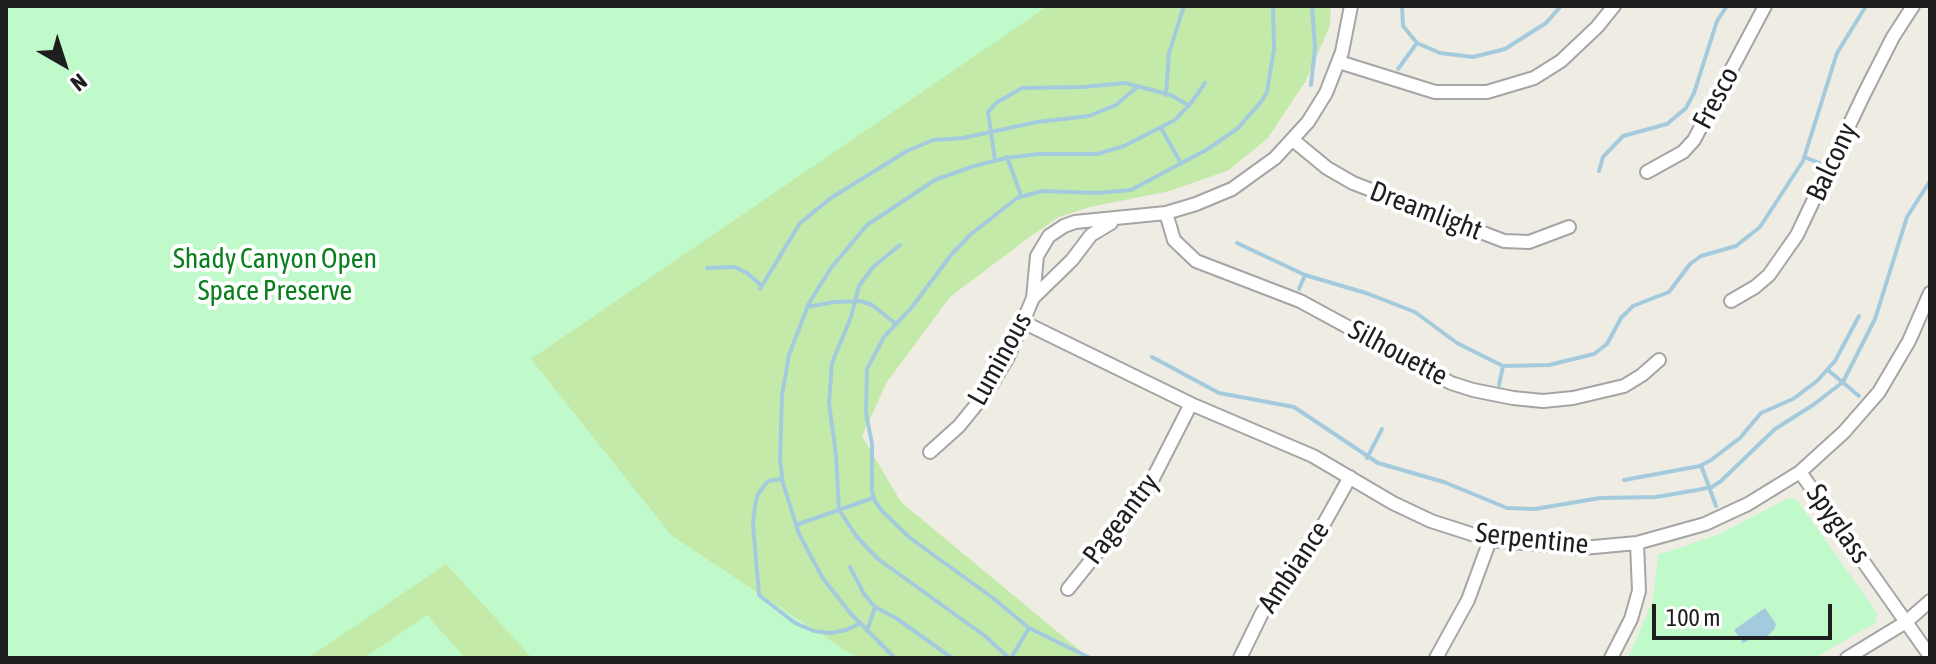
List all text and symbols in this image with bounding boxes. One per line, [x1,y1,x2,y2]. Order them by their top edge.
north arrow [24,24,104,104]
street label: Fresco [1686,61,1746,135]
text: N [66,68,92,97]
street label: Balcony [1799,118,1865,206]
street label: Dreamlight [1365,174,1487,248]
park label: Shady Canyon Open Space Preserve [173,242,377,308]
street label: Luminous [961,307,1039,411]
street label: Silhouette [1343,313,1453,393]
street label: Pageantry [1076,467,1166,571]
street label: Spyglass [1799,478,1877,570]
street label: Ambiance [1251,515,1337,619]
street label: Serpentine [1474,516,1590,562]
scale bar [1656,588,1836,638]
text: 100 m [1666,604,1720,631]

